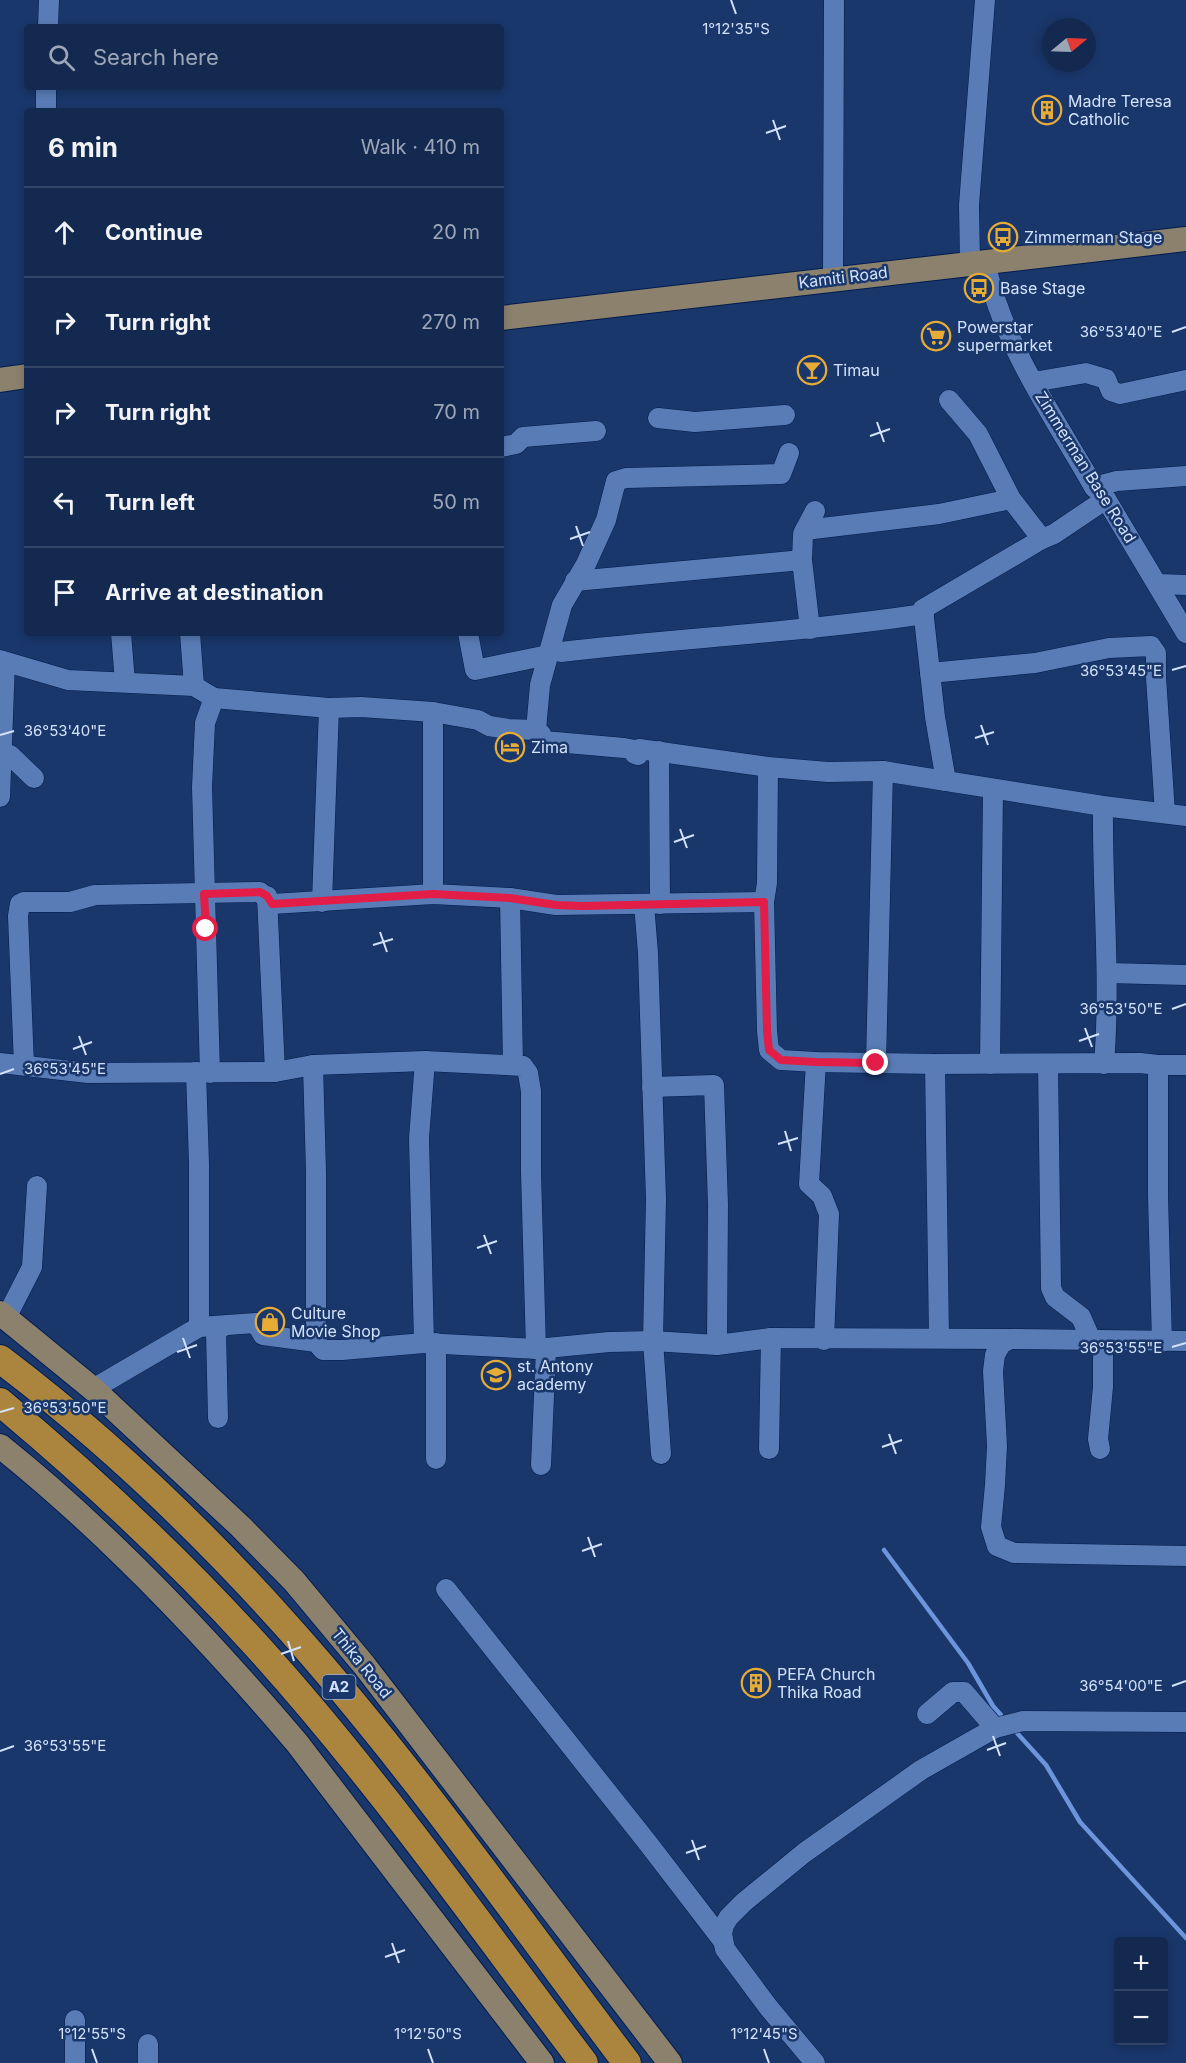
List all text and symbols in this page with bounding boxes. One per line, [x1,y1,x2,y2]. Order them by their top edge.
north arrow [1042,18,1096,72]
text: 1°12'35"S [702,19,770,38]
search box [24,24,504,90]
icon: search [45,41,78,74]
text: Search here [93,44,219,70]
place label: Madre Teresa Catholic [1068,91,1172,129]
building icon: Madre Teresa Catholic [1031,94,1063,126]
text: 6 min [48,132,118,163]
text: Walk · 410 m [361,135,480,159]
icon: ahead [48,216,81,249]
text: Continue [105,219,203,245]
text: 20 m [432,220,480,244]
bus stop icon: Zimmerman Stage [987,221,1019,253]
place label: Zimmerman Stage [1024,227,1162,247]
street label: Kamiti Road [797,262,889,292]
bus stop icon: Base Stage [963,272,995,304]
place label: Base Stage [1000,278,1085,298]
icon: right [48,306,81,339]
text: Turn right [105,309,211,335]
text: 270 m [421,310,480,334]
place label: Powerstar supermarket [957,317,1053,355]
supermarket icon: Powerstar supermarket [920,320,952,352]
text: 36°53'40"E [1080,322,1162,341]
bar icon: Timau [796,354,828,386]
place label: Timau [833,360,880,380]
street label: Zimmerman Base Road [1031,388,1141,546]
icon: right [48,396,81,429]
text: Turn right [105,399,211,425]
text: 70 m [433,400,480,424]
icon: left [48,486,81,519]
text: Turn left [105,489,195,515]
text: 50 m [432,490,480,514]
icon: arrive [48,576,81,609]
text: Arrive at destination [105,579,324,605]
text: 36°53'45"E [1080,661,1162,680]
text: 36°53'40"E [24,721,106,740]
hotel icon: Zima [494,731,526,763]
place label: Zima [531,737,568,757]
route start [192,915,218,941]
text: 36°53'50"E [1080,999,1162,1018]
route end [862,1049,888,1075]
text: 36°53'45"E [24,1059,106,1078]
place label: Culture Movie Shop [291,1303,381,1341]
shop icon: Culture Movie Shop [254,1306,286,1338]
text: 36°53'55"E [1080,1338,1162,1357]
place label: st. Antony academy [517,1356,593,1394]
school or university icon: st. Antony academy [480,1359,512,1391]
text: 36°53'50"E [24,1398,106,1417]
street label: Thika Road [328,1624,396,1702]
place label: PEFA Church Thika Road [777,1664,875,1702]
building icon: PEFA Church Thika Road [740,1667,772,1699]
road number: A2 [322,1675,356,1699]
text: 36°54'00"E [1079,1676,1163,1695]
text: 36°53'55"E [24,1736,106,1755]
map controls [1114,1937,1168,2045]
button: + [1114,1937,1168,1991]
button: − [1114,1991,1168,2045]
text: 1°12'55"S [58,2024,126,2043]
text: 1°12'50"S [394,2024,462,2043]
text: 1°12'45"S [730,2024,798,2043]

